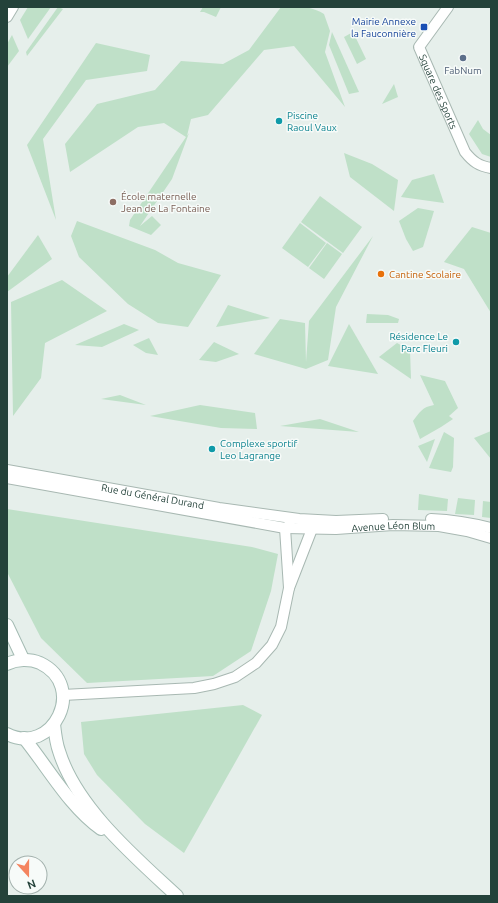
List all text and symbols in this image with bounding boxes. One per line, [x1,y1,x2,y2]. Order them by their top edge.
place label: Mairie Annexe la Fauconnière [351,16,416,39]
marker: Mairie Annexe la Fauconnière [419,22,429,32]
street label: Square des Sports [417,53,459,131]
marker: FabNum [458,53,468,63]
place label: FabNum [444,65,482,76]
place label: Piscine Raoul Vaux [287,110,337,133]
marker: Piscine Raoul Vaux [274,116,284,126]
place label: École maternelle Jean de La Fontaine [121,190,210,214]
marker: École maternelle Jean de La Fontaine [108,197,118,207]
marker: Cantine Scolaire [376,269,386,279]
place label: Cantine Scolaire [389,269,461,280]
place label: Résidence Le Parc Fleuri [389,331,448,354]
marker: Résidence Le Parc Fleuri [451,337,461,347]
place label: Complexe sportif Leo Lagrange [220,438,298,461]
marker: Complexe sportif Leo Lagrange [207,444,217,454]
street label: Rue du Général Durand [100,482,205,511]
street label: Avenue Léon Blum [351,520,435,534]
north arrow [8,855,48,895]
text: N [26,877,38,891]

